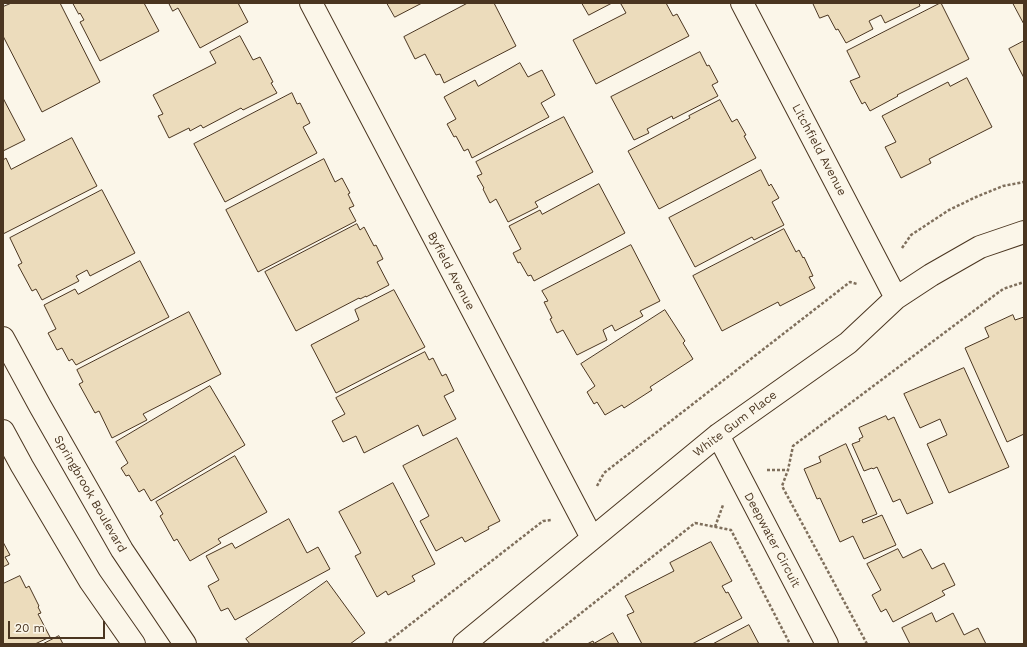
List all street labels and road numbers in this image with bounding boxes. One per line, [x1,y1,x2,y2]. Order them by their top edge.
street label: Litchfield Avenue [789,102,849,198]
street label: Byfield Avenue [424,229,478,313]
street label: White Gum Place [690,388,780,460]
street label: Springbrook Boulevard [51,433,129,555]
street label: Deepwater Circuit [741,490,803,590]

